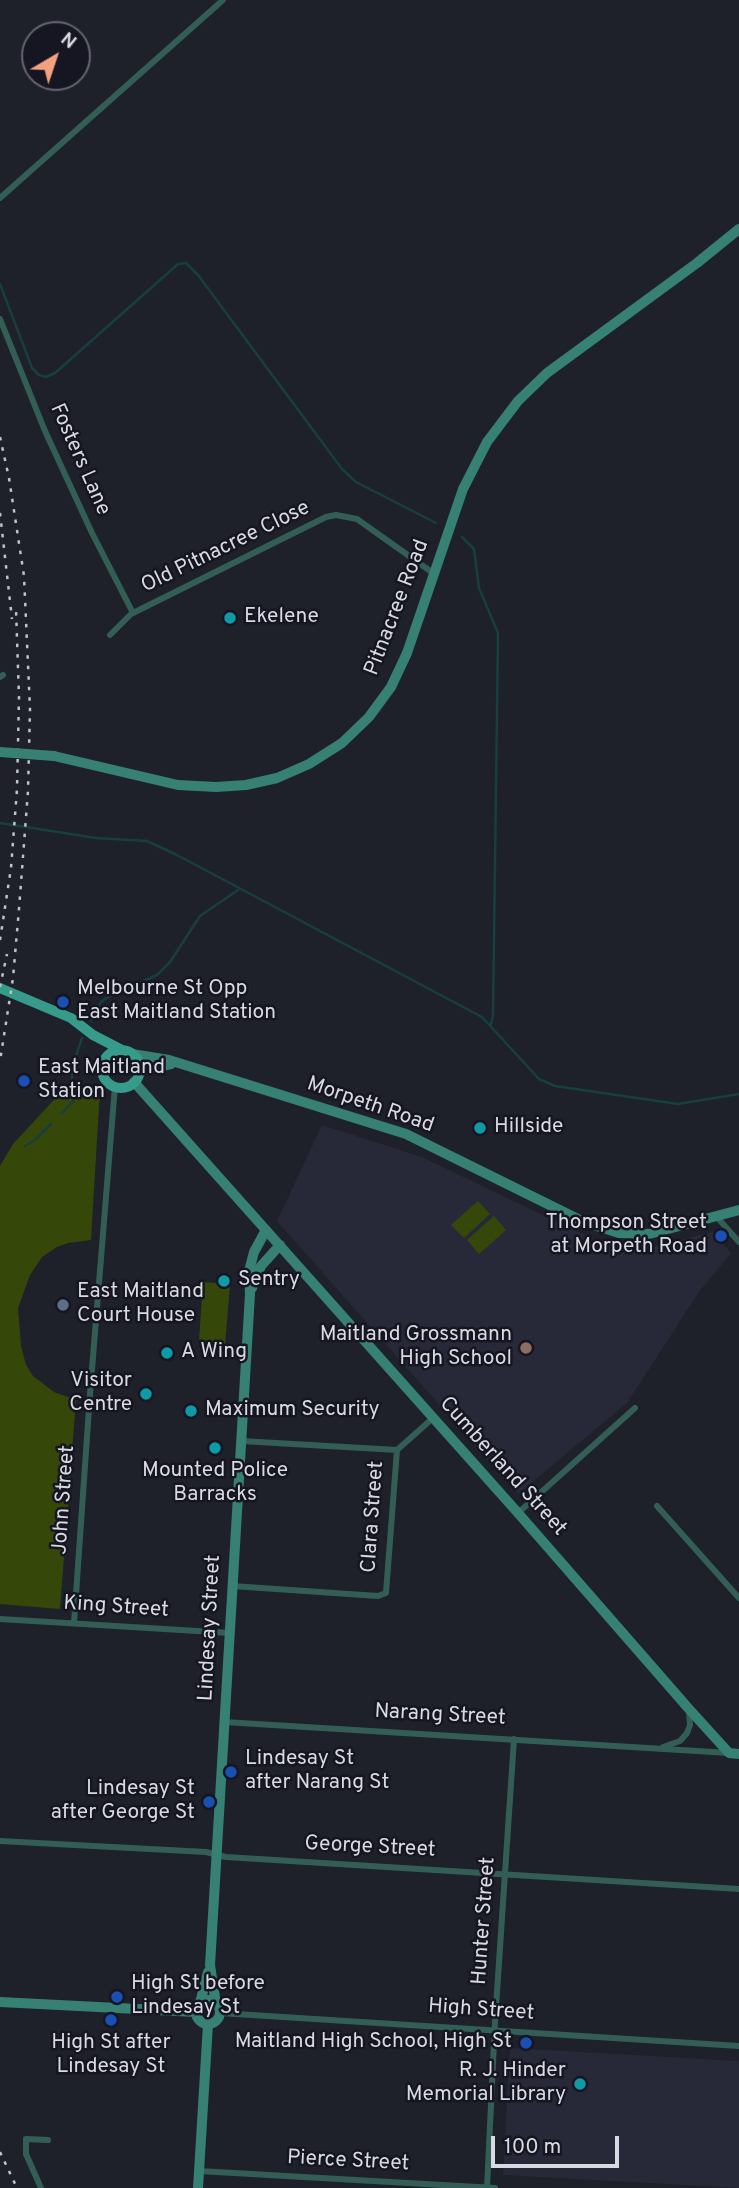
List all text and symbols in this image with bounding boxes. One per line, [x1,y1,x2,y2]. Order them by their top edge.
north arrow [21,21,91,91]
text: N [55,28,81,55]
street label: Fosters Lane [43,400,115,520]
street label: Old Pitnacree Close [138,496,314,600]
street label: Pitnacree Road [360,536,436,680]
place label: Ekelene [244,605,319,631]
marker: Ekelene [222,610,238,626]
place label: Melbourne St Opp East Maitland Station [77,977,276,1027]
marker: Melbourne St Opp East Maitland Station [55,994,71,1010]
place label: East Maitland Station [38,1056,165,1106]
street label: Morpeth Road [303,1072,437,1140]
marker: East Maitland Station [16,1073,32,1089]
place label: Hillside [494,1115,563,1141]
marker: Hillside [472,1120,488,1136]
place label: Thompson Street at Morpeth Road [545,1211,707,1261]
marker: Thompson Street at Morpeth Road [713,1228,729,1244]
place label: Sentry [238,1268,300,1294]
marker: Sentry [216,1273,232,1289]
place label: East Maitland Court House [77,1280,204,1330]
marker: East Maitland Court House [55,1297,71,1313]
place label: Maitland Grossmann High School [320,1323,512,1373]
place label: A Wing [181,1340,247,1366]
marker: Maitland Grossmann High School [518,1340,534,1356]
marker: A Wing [159,1345,175,1361]
place label: Visitor Centre [69,1369,132,1419]
marker: Visitor Centre [138,1386,154,1402]
street label: Cumberland Street [433,1392,571,1542]
place label: Maximum Security [205,1398,379,1424]
marker: Maximum Security [183,1403,199,1419]
marker: Mounted Police Barracks [207,1440,223,1456]
street label: John Street [49,1444,81,1556]
place label: Mounted Police Barracks [142,1459,288,1509]
street label: Clara Street [358,1460,390,1574]
street label: Lindesay Street [195,1554,227,1702]
street label: King Street [62,1592,170,1624]
street label: Narang Street [374,1700,506,1732]
place label: Lindesay St after Narang St [245,1747,389,1797]
marker: Lindesay St after Narang St [223,1764,239,1780]
place label: Lindesay St after George St [51,1777,195,1827]
marker: Lindesay St after George St [201,1794,217,1810]
street label: George Street [304,1832,436,1864]
street label: Hunter Street [468,1856,502,1986]
place label: High St before Lindesay St [131,1972,265,2022]
marker: High St before Lindesay St [109,1989,125,2005]
street label: High Street [427,1995,535,2027]
marker: High St after Lindesay St [103,2012,119,2028]
place label: Maitland High School, High St [235,2030,512,2056]
place label: High St after Lindesay St [51,2031,171,2081]
marker: Maitland High School, High St [518,2035,534,2051]
place label: R. J. Hinder Memorial Library [406,2059,566,2109]
marker: R. J. Hinder Memorial Library [572,2076,588,2092]
scale bar [494,2122,622,2166]
text: 100 m [504,2134,561,2161]
street label: Pierce Street [286,2146,410,2178]

